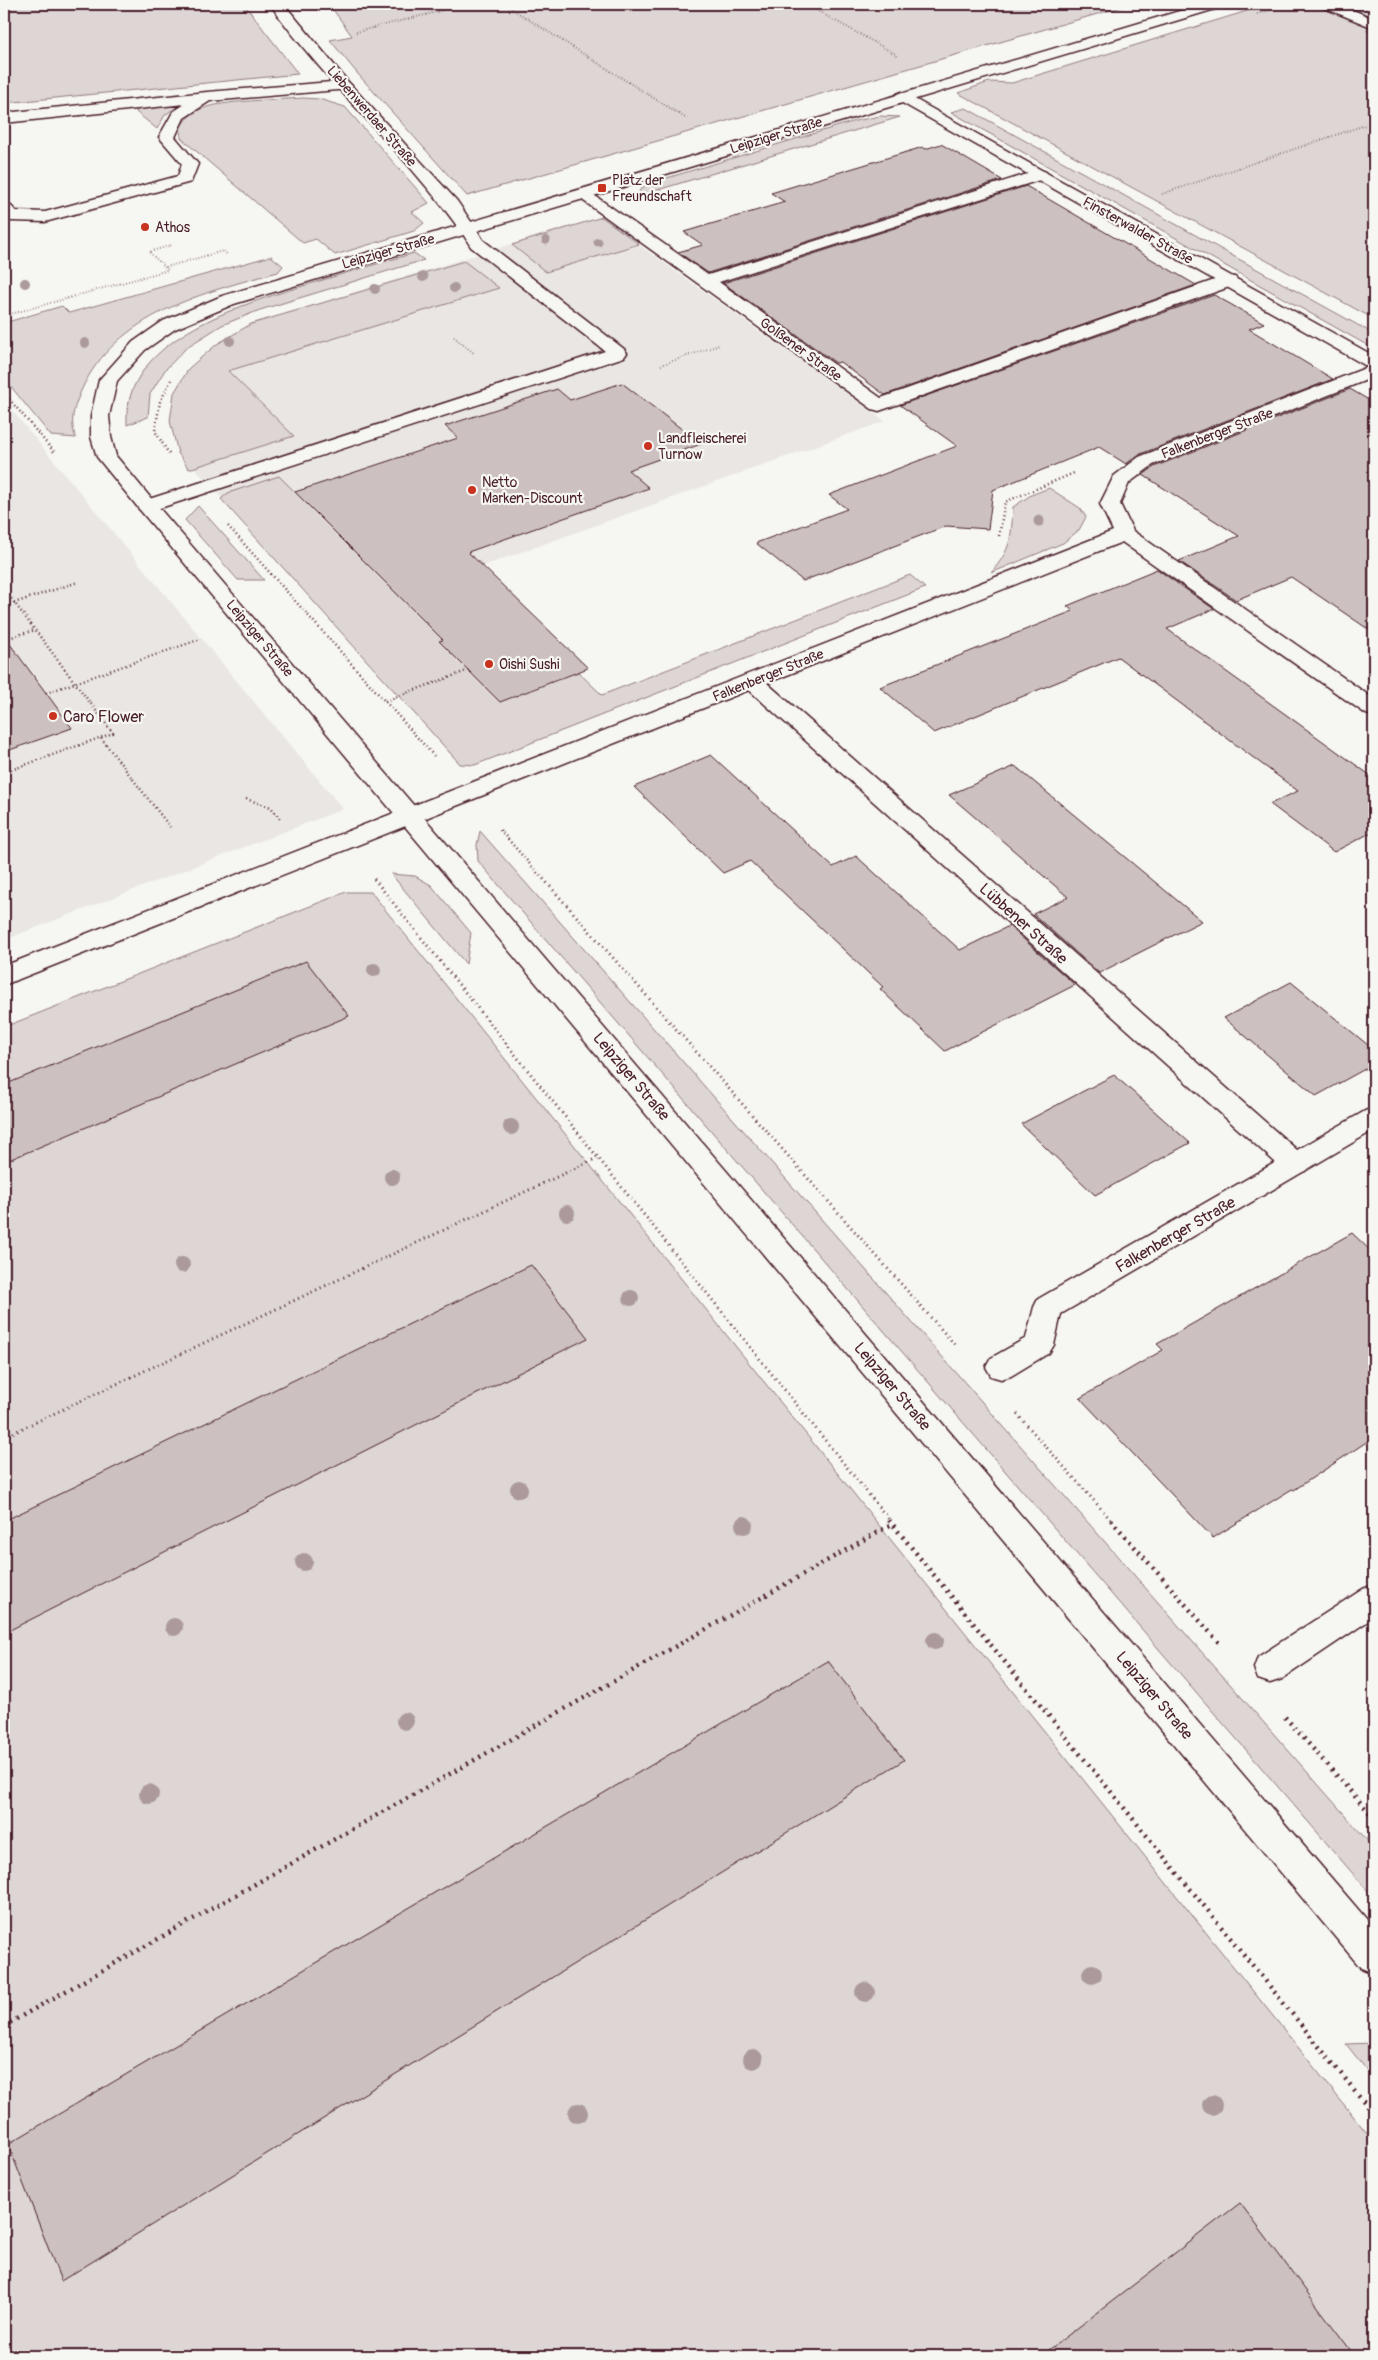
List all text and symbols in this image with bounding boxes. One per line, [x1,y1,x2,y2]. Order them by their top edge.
street label: Liebenwerdaer Straße [323,62,420,170]
street label: Leipziger Straße [728,113,824,158]
place label: Platz der Freundschaft [612,172,692,205]
marker: Platz der Freundschaft [596,182,608,194]
street label: Finsterwalder Straße [1080,193,1196,268]
place label: Athos [155,219,191,236]
marker: Athos [139,221,151,233]
street label: Leipziger Straße [340,230,436,273]
street label: Golßener Straße [756,314,845,385]
street label: Falkenberger Straße [1159,404,1276,463]
place label: Landfleischerei Turnow [658,430,747,463]
marker: Landfleischerei Turnow [642,440,654,452]
place label: Netto Marken-Discount [482,474,583,507]
marker: Netto Marken-Discount [466,484,478,496]
street label: Leipziger Straße [222,596,297,680]
street label: Falkenberger Straße [710,645,826,706]
place label: Oishi Sushi [499,656,560,673]
marker: Oishi Sushi [483,658,495,670]
place label: Caro Flower [63,707,144,727]
marker: Caro Flower [47,710,59,722]
street label: Lübbener Straße [975,879,1072,969]
street label: Leipziger Straße [588,1028,674,1125]
street label: Falkenberger Straße [1112,1192,1239,1277]
street label: Leipziger Straße [849,1338,935,1435]
street label: Leipziger Straße [1111,1647,1197,1744]

